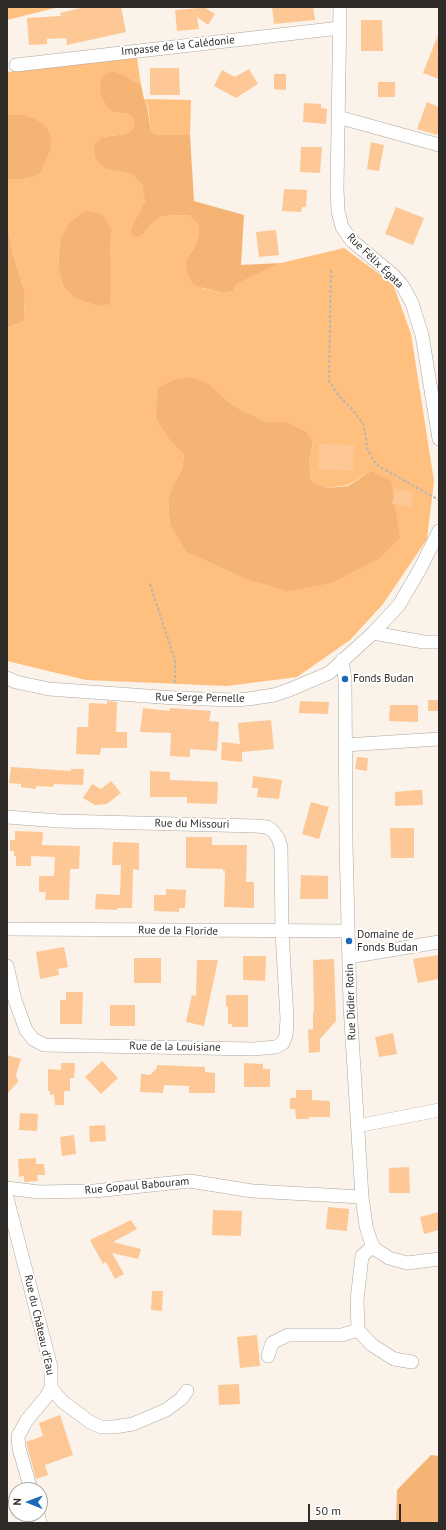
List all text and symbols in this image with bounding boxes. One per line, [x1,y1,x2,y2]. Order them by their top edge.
street label: Impasse de la Calédonie [121,33,235,59]
street label: Rue Félix Égata [344,231,406,291]
place label: Fonds Budan [353,672,414,686]
marker: Fonds Budan [340,674,350,684]
street label: Rue Serge Pernelle [155,691,245,705]
street label: Rue du Missouri [154,817,230,831]
street label: Rue de la Floride [138,924,218,938]
place label: Domaine de Fonds Budan [357,928,418,954]
marker: Domaine de Fonds Budan [344,936,354,946]
street label: Rue Didier Rotin [343,963,359,1041]
street label: Rue de la Louisiane [129,1040,221,1054]
street label: Rue Gopaul Babouram [84,1175,190,1197]
street label: Rue du Château d'Eau [21,1274,57,1376]
north arrow [8,1482,48,1522]
scale bar [310,1496,403,1522]
text: N [10,1498,24,1506]
text: 50 m [315,1503,341,1518]

